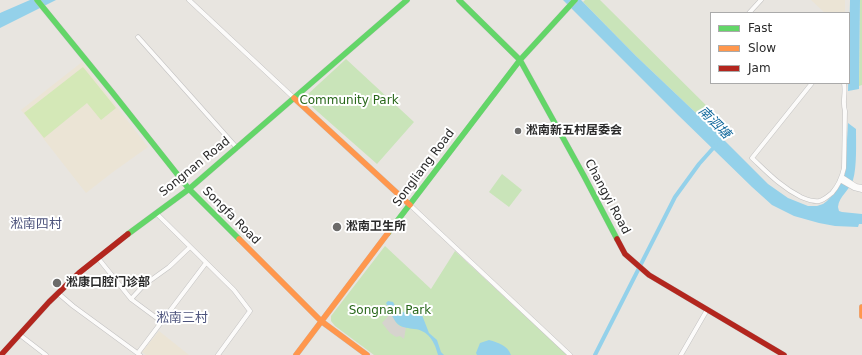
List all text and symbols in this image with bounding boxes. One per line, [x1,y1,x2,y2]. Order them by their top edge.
legend [710,12,850,84]
text: Fast [748,21,772,35]
text: Slow [748,41,776,55]
text: Jam [748,61,771,75]
park label: Community Park [299,94,399,108]
water label: 南泗塘 [695,104,733,142]
place label: 淞南新五村居委会 [526,124,622,138]
street label: Songliang Road [390,126,458,210]
marker: 淞南新五村居委会 [513,126,523,136]
street label: Songnan Road [157,134,233,200]
street label: Changyi Road [581,157,633,237]
street label: Songfa Road [199,184,263,248]
district label: 淞南四村 [10,217,62,233]
place label: 淞南卫生所 [346,220,406,234]
marker: 淞南卫生所 [331,221,343,233]
place label: 淞康口腔门诊部 [66,276,150,290]
marker: 淞康口腔门诊部 [51,277,63,289]
park label: Songnan Park [349,304,431,318]
district label: 淞南三村 [156,311,208,327]

